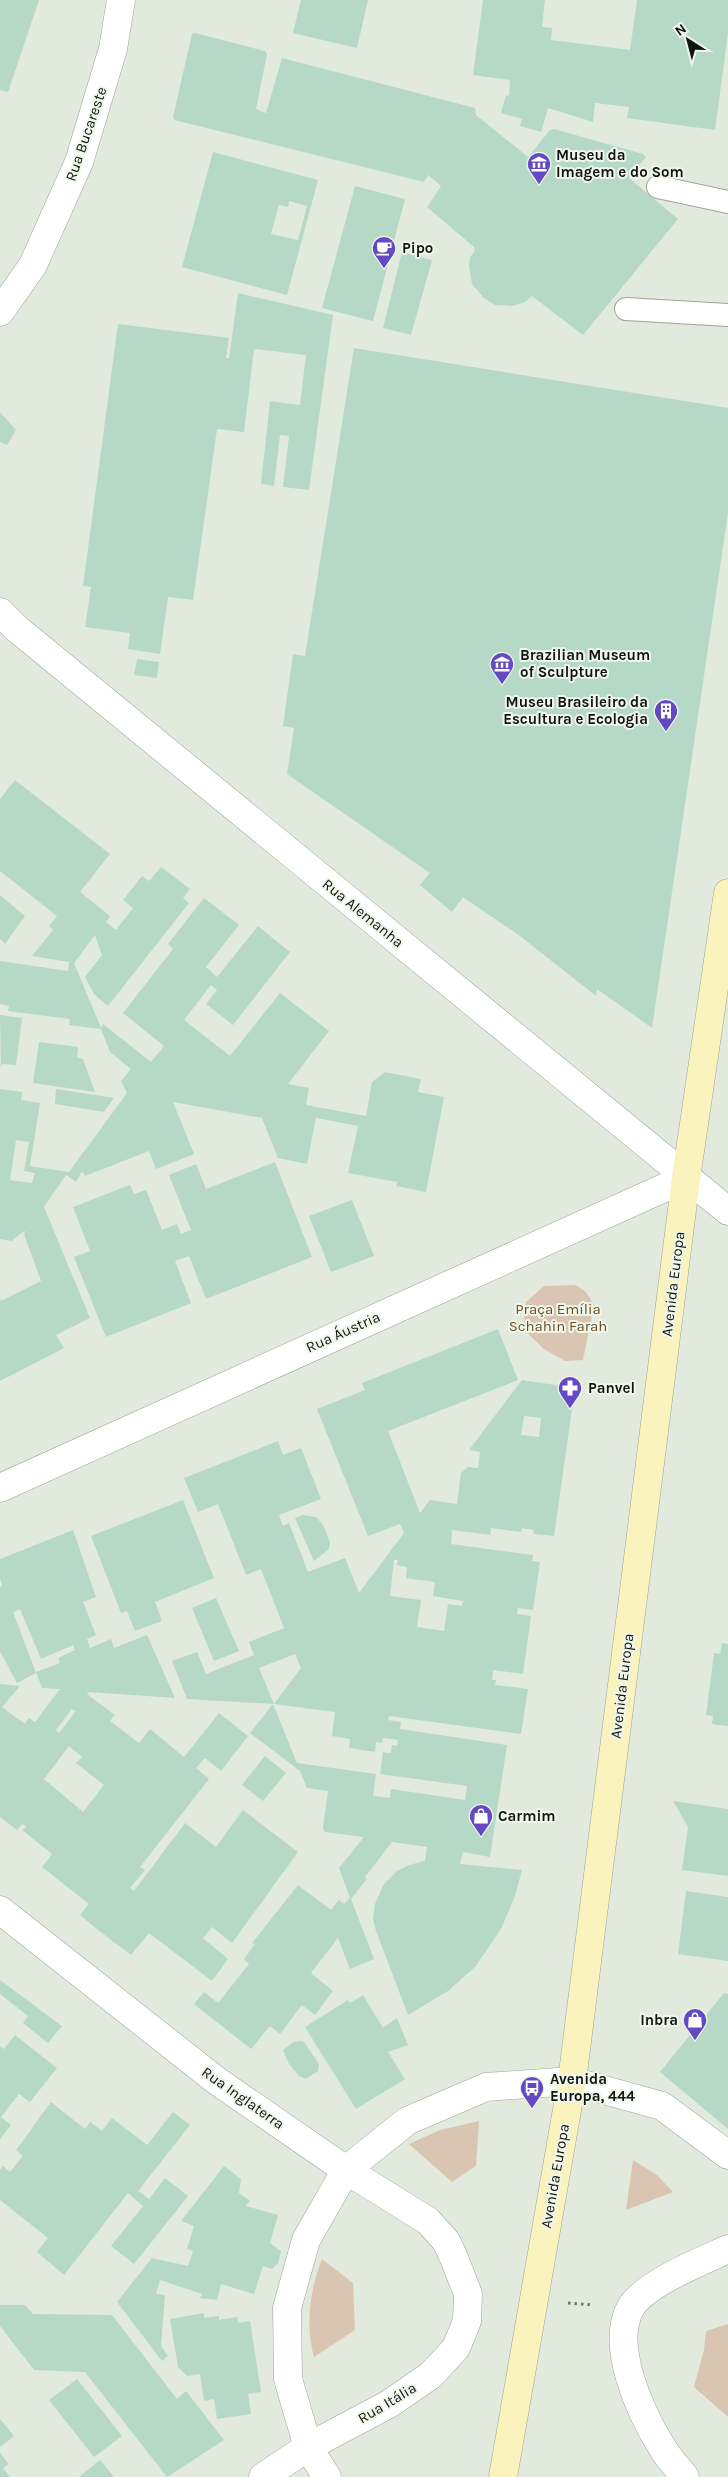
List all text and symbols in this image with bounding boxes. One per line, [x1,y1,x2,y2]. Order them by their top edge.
north arrow [663,15,713,65]
text: N [672,20,690,40]
street label: Rua Bucareste [61,84,111,184]
place label: Museu da Imagem e do Som [556,146,684,181]
museum icon: Museu da Imagem e do Som [526,151,552,185]
cafe icon: Pipo [371,235,397,269]
place label: Pipo [402,239,433,257]
place label: Brazilian Museum of Sculpture [520,646,650,681]
museum icon: Brazilian Museum of Sculpture [489,651,515,685]
place label: Museu Brasileiro da Escultura e Ecologia [503,693,648,728]
building icon: Museu Brasileiro da Escultura e Ecologia [653,698,679,732]
street label: Rua Alemanha [319,875,407,951]
street label: Avenida Europa [658,1230,688,1338]
park label: Praça Emília Schahin Farah [509,1300,607,1335]
street label: Rua Áustria [303,1308,383,1356]
pharmacy icon: Panvel [557,1375,583,1409]
place label: Panvel [588,1379,635,1397]
street label: Avenida Europa [607,1632,637,1740]
shop icon: Carmim [468,1803,494,1837]
place label: Carmim [498,1807,556,1825]
shop icon: Inbra [682,2007,708,2041]
place label: Inbra [640,2011,678,2029]
street label: Rua Inglaterra [198,2063,288,2133]
place label: Avenida Europa, 444 [550,2070,635,2105]
bus stop icon: Avenida Europa, 444 [519,2075,545,2109]
street label: Avenida Europa [537,2122,573,2230]
street label: Rua Itália [354,2379,420,2427]

